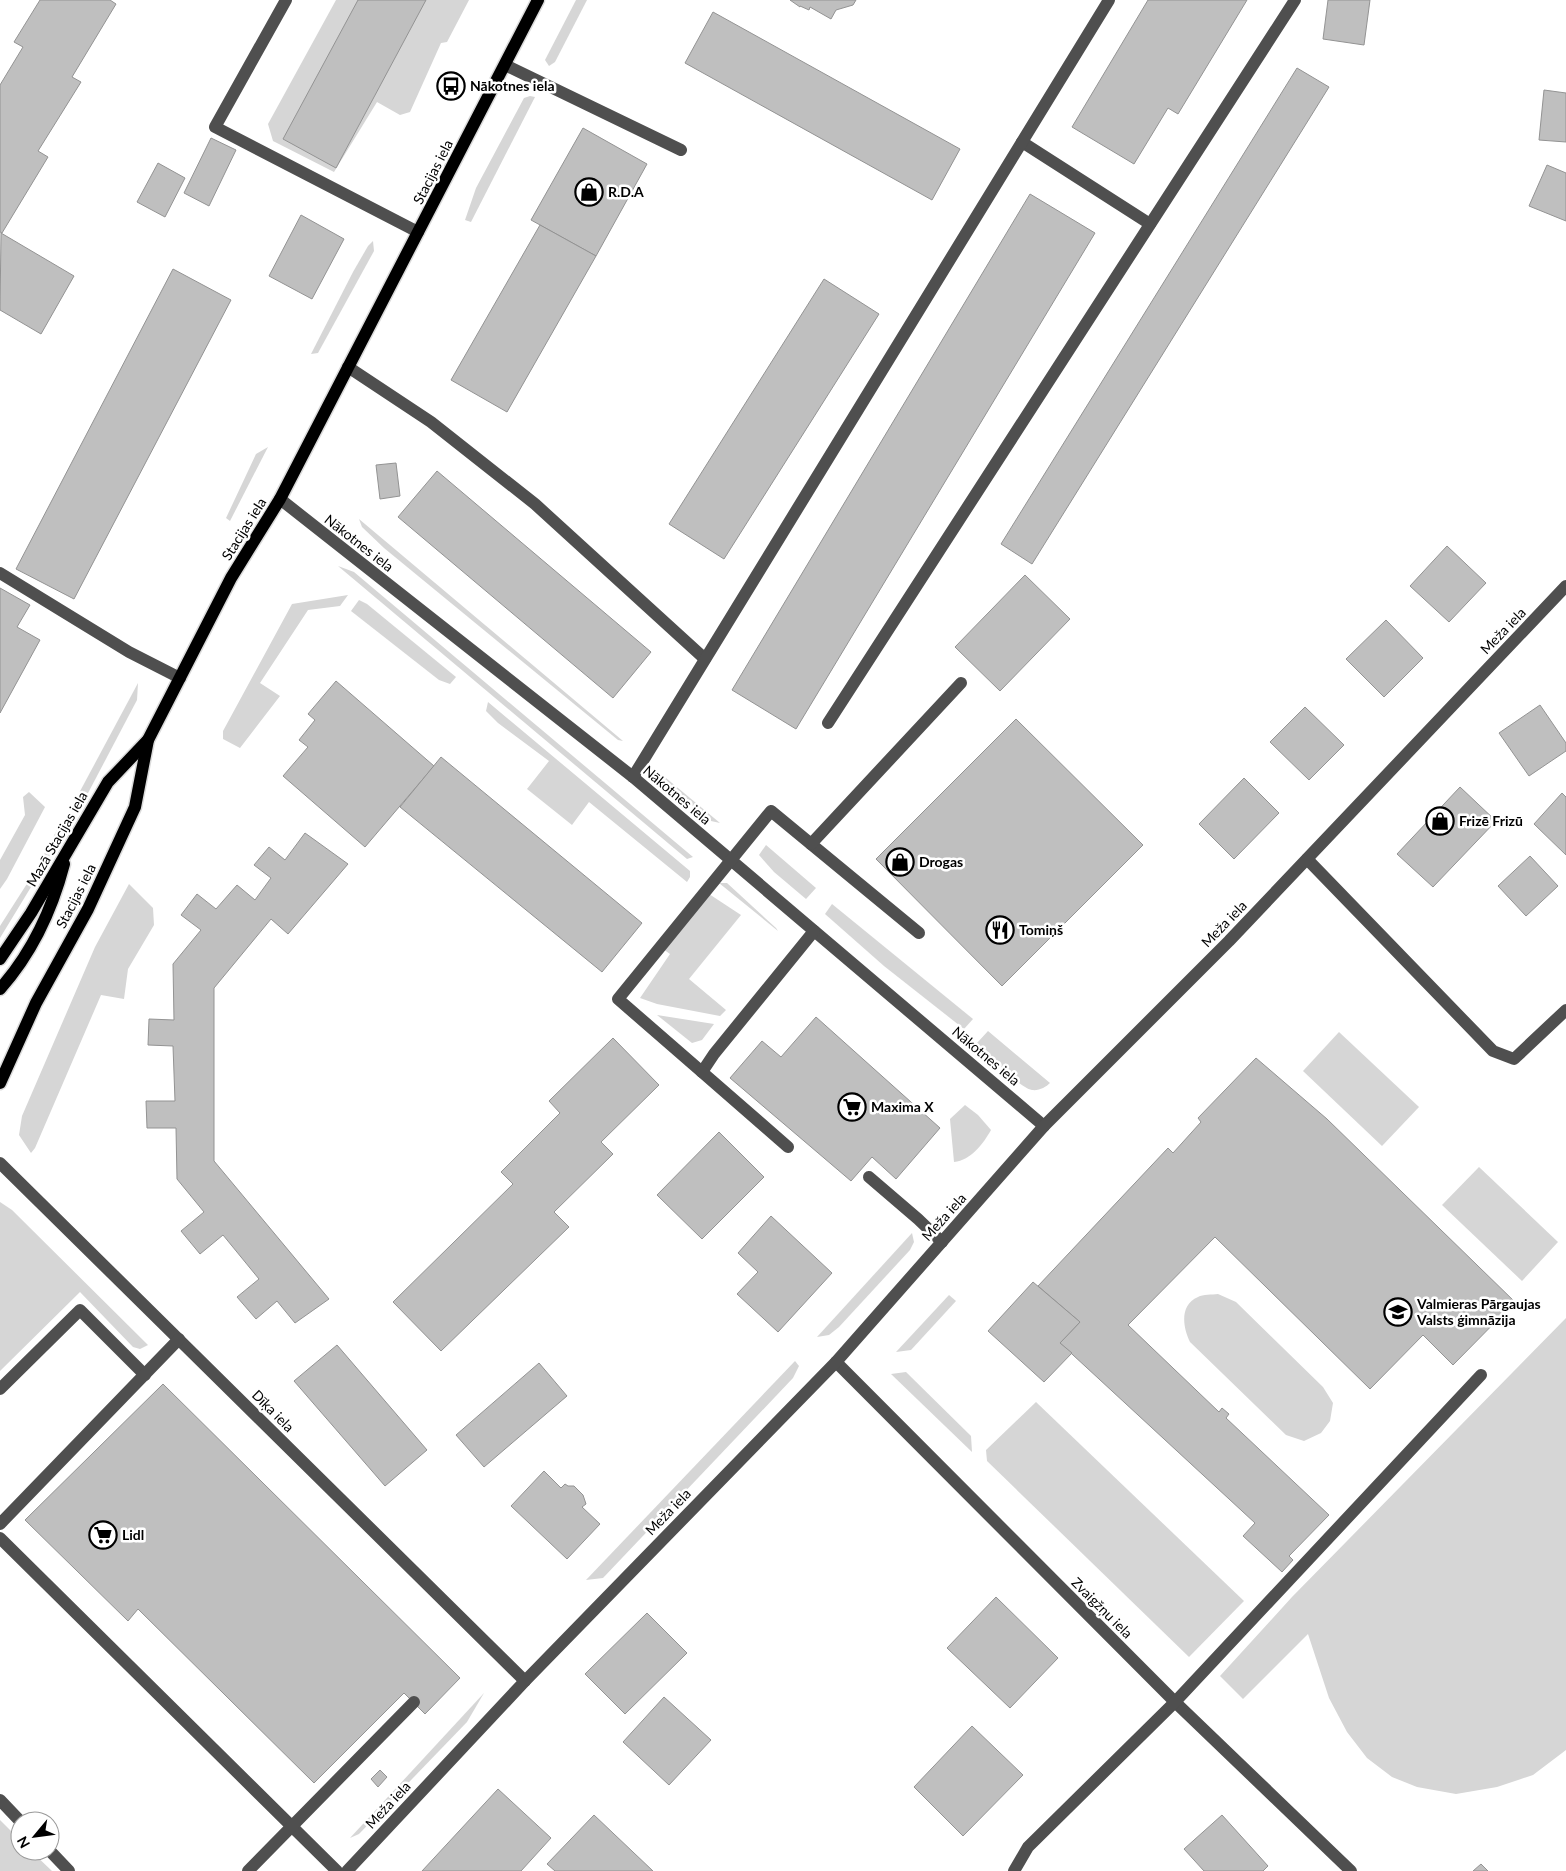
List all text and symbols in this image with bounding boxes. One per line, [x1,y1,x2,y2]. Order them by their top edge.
bus stop icon: Nākotnes iela [436,71,466,101]
place label: Nākotnes iela [470,77,554,94]
street label: Stacijas iela [409,137,456,207]
shop icon: R.D.A [574,177,604,207]
place label: R.D.A [608,183,644,200]
street label: Stacijas iela [218,494,269,563]
street label: Nākotnes iela [321,510,397,575]
street label: Meža iela [1476,604,1529,657]
street label: Nākotnes iela [640,761,715,828]
street label: Mazā Stacijas iela [22,788,91,889]
shop icon: Frizē Frizū [1425,806,1455,836]
place label: Frizē Frizū [1459,812,1523,829]
shop icon: Drogas [885,847,915,877]
place label: Drogas [919,853,963,870]
street label: Stacijas iela [52,861,99,931]
street label: Meža iela [1197,897,1250,950]
restaurant icon: Tomiņš [985,915,1015,945]
place label: Tomiņš [1019,921,1063,938]
street label: Nākotnes iela [949,1022,1024,1089]
supermarket icon: Maxima X [837,1092,867,1122]
place label: Maxima X [871,1098,934,1115]
street label: Meža iela [918,1189,969,1244]
place label: Valmieras Pārgaujas Valsts ģimnāzija [1416,1295,1541,1328]
school or university icon: Valmieras Pārgaujas Valsts ģimnāzija [1383,1297,1413,1327]
street label: Dīķa iela [249,1386,298,1435]
street label: Meža iela [641,1485,694,1538]
supermarket icon: Lidl [88,1520,118,1550]
place label: Lidl [122,1526,144,1543]
street label: Zvaigžņu iela [1068,1574,1136,1642]
street label: Meža iela [362,1778,414,1832]
north arrow [10,1811,60,1861]
text: N [13,1834,33,1851]

